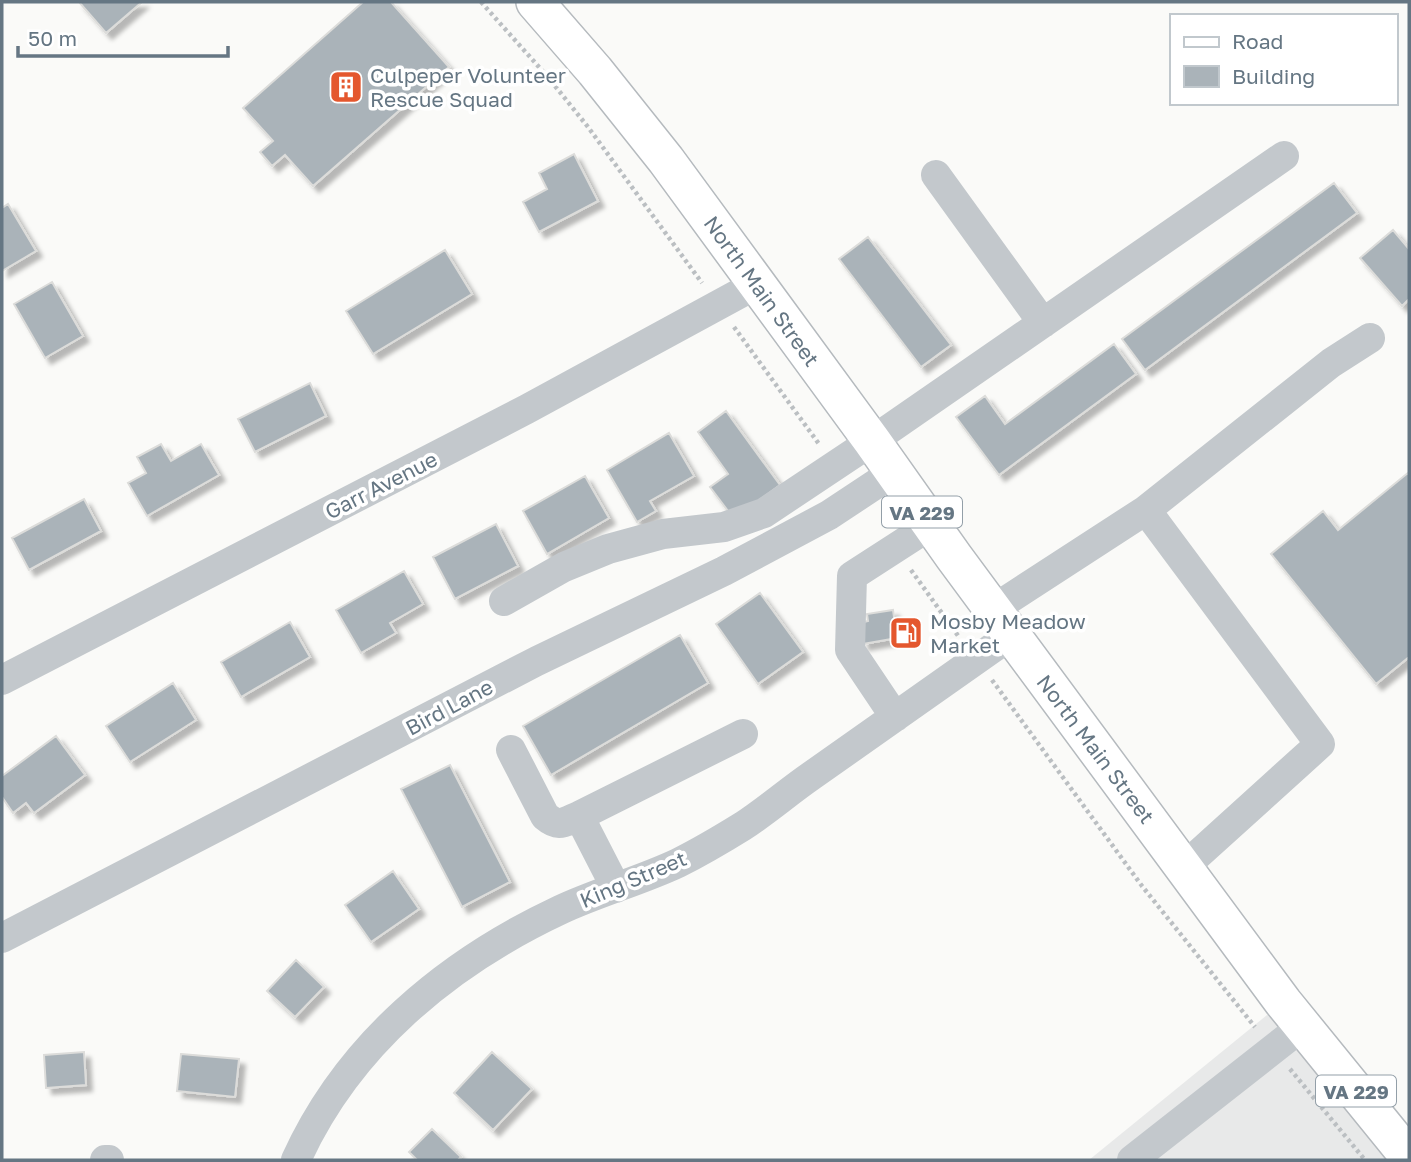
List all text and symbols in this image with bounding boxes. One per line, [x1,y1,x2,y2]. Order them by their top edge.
scale bar [18,14,228,58]
legend [1170,14,1397,105]
text: 50 m [28,25,77,51]
text: Road [1232,28,1283,54]
place label: Culpeper Volunteer Rescue Squad [370,62,566,112]
text: Building [1232,63,1315,89]
building icon: Culpeper Volunteer Rescue Squad [327,68,365,106]
street label: North Main Street [699,211,825,371]
street label: Garr Avenue [321,446,441,524]
road number: VA 229 [882,496,962,527]
place label: Mosby Meadow Market [930,608,1086,658]
fuel station icon: Mosby Meadow Market [887,614,925,652]
street label: North Main Street [1032,669,1160,829]
street label: Bird Lane [401,673,497,741]
street label: King Street [576,845,690,913]
road number: VA 229 [1316,1076,1396,1106]

